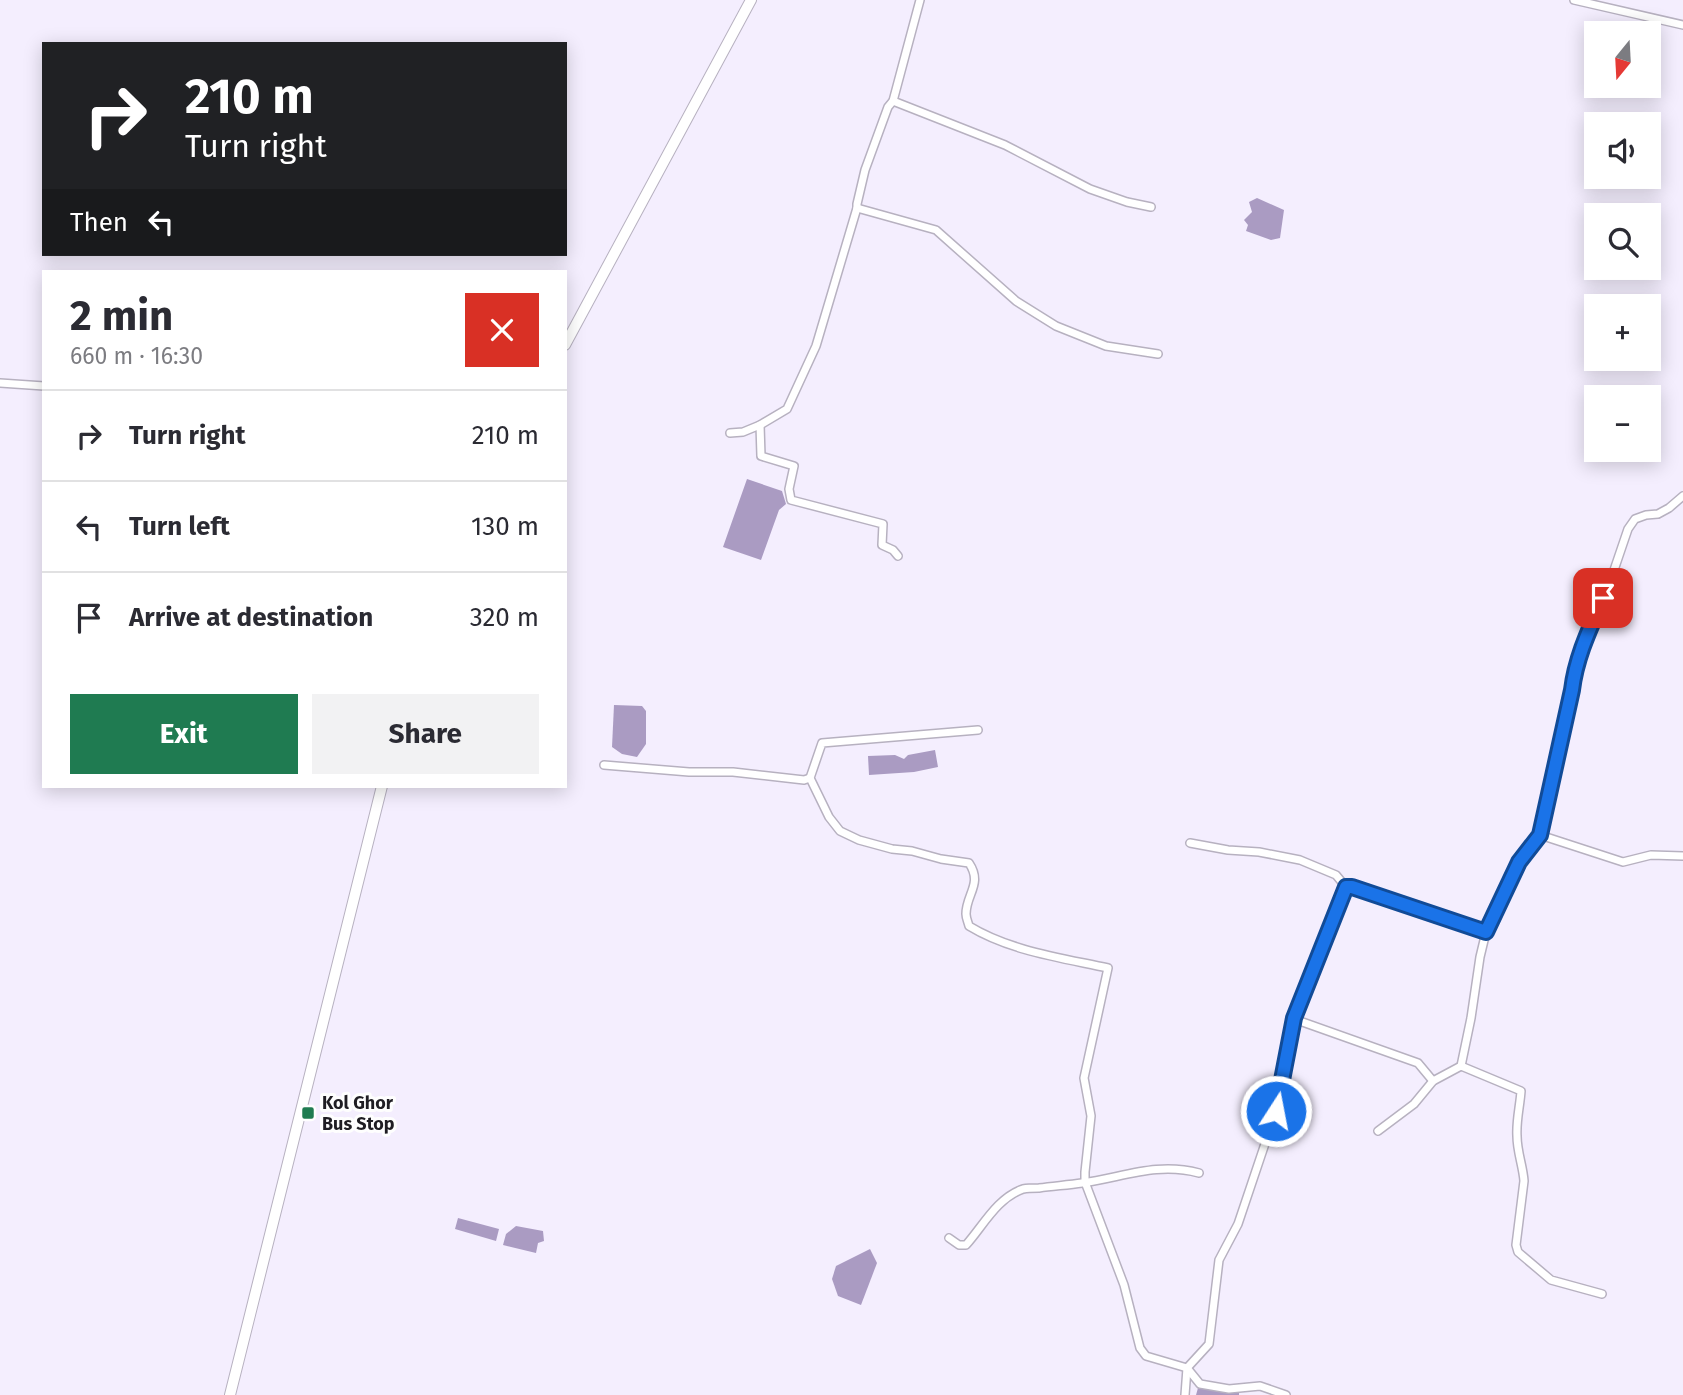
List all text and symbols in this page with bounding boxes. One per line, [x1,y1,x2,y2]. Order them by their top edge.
north arrow [1584,21,1661,98]
map controls [1584,21,1661,462]
text: 210 m [185,67,314,126]
icon: right [70,70,161,161]
button: sound [1584,112,1661,189]
text: Turn right [185,127,327,165]
icon: left [142,203,180,241]
button: search [1584,203,1661,280]
text: Then [70,207,128,238]
text: 2 min [70,291,173,341]
button: close [465,293,539,367]
button: + [1584,294,1661,371]
text: 660 m · 16:30 [70,342,203,370]
button: − [1584,385,1661,462]
icon: right [70,417,108,455]
text: Turn right [129,420,246,451]
text: 210 m [472,420,539,451]
icon: left [70,508,108,546]
text: Turn left [129,511,230,542]
text: 130 m [471,511,539,542]
pin [1573,568,1633,628]
icon: arrive [1584,579,1622,617]
icon: arrive [70,599,108,637]
text: Arrive at destination [129,602,373,633]
text: 320 m [470,602,539,633]
button: Exit [70,694,298,774]
button: Share [312,694,539,774]
position arrow [1239,1074,1313,1148]
place label: Kol Ghor Bus Stop [322,1092,395,1135]
marker: Kol Ghor Bus Stop [300,1105,316,1121]

